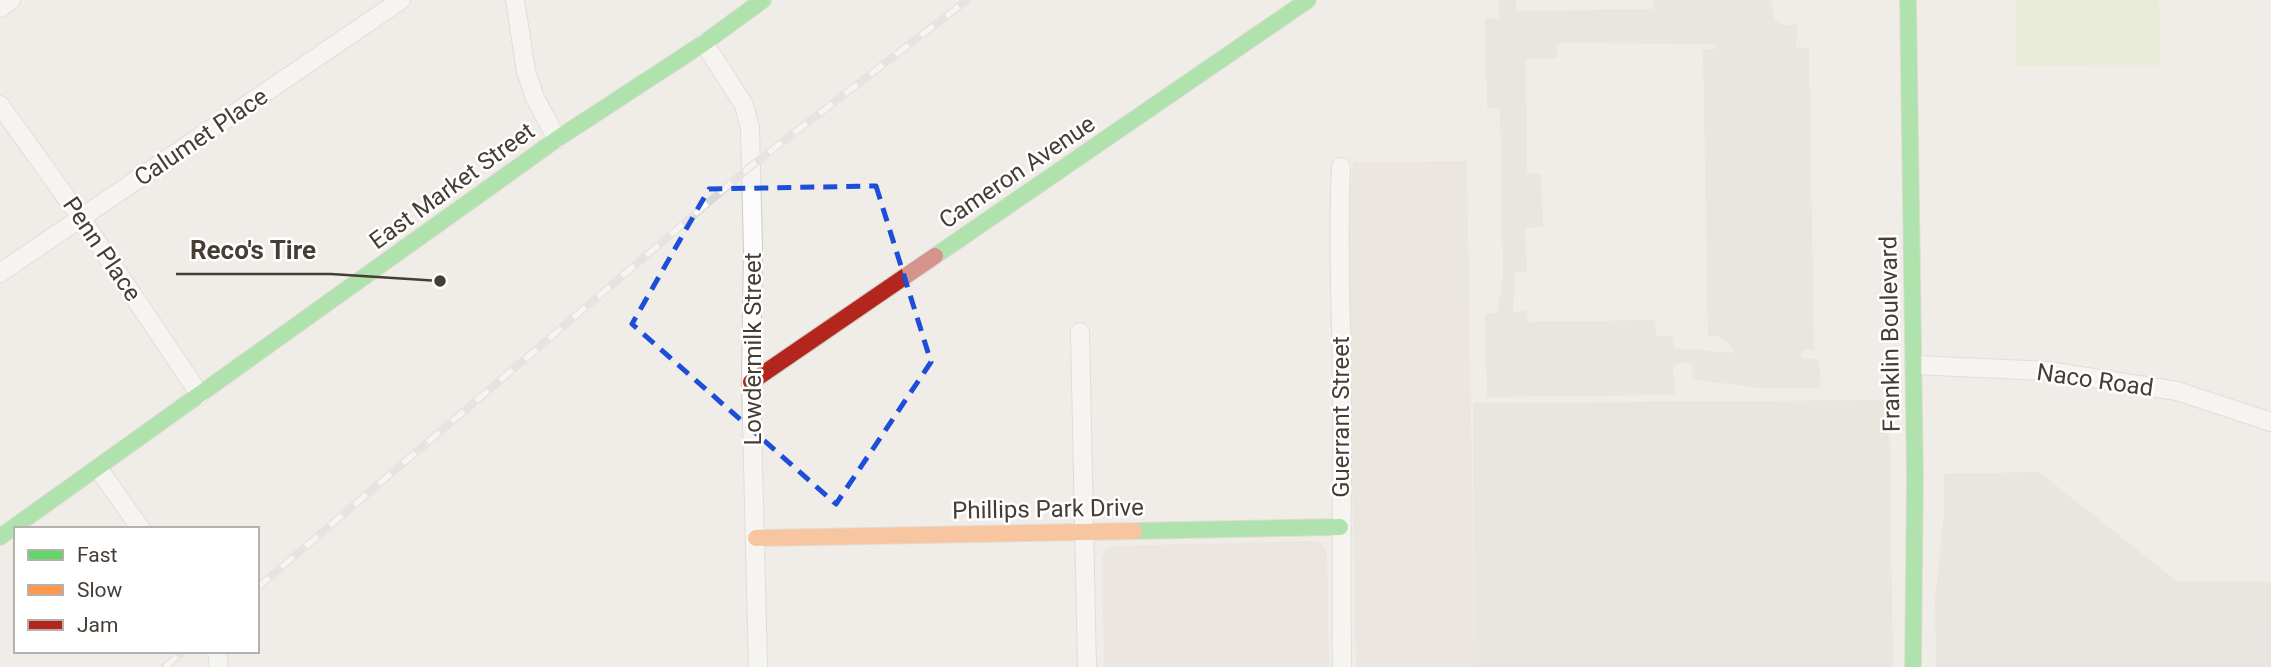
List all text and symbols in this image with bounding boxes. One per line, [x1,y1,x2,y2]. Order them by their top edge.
street label: Calumet Place [129,82,273,192]
street label: Cameron Avenue [934,110,1100,234]
street label: East Market Street [364,117,540,255]
street label: Penn Place [57,192,147,306]
callout: Reco's Tire [176,227,331,274]
text: Reco's Tire [190,235,316,265]
street label: Franklin Boulevard [1874,236,1906,432]
street label: Lowdermilk Street [739,252,767,446]
street label: Guerrant Street [1327,336,1355,498]
street label: Naco Road [2035,358,2155,402]
street label: Phillips Park Drive [952,493,1144,525]
legend [14,527,259,653]
text: Fast [77,543,118,567]
text: Slow [77,578,123,602]
text: Jam [77,613,118,637]

